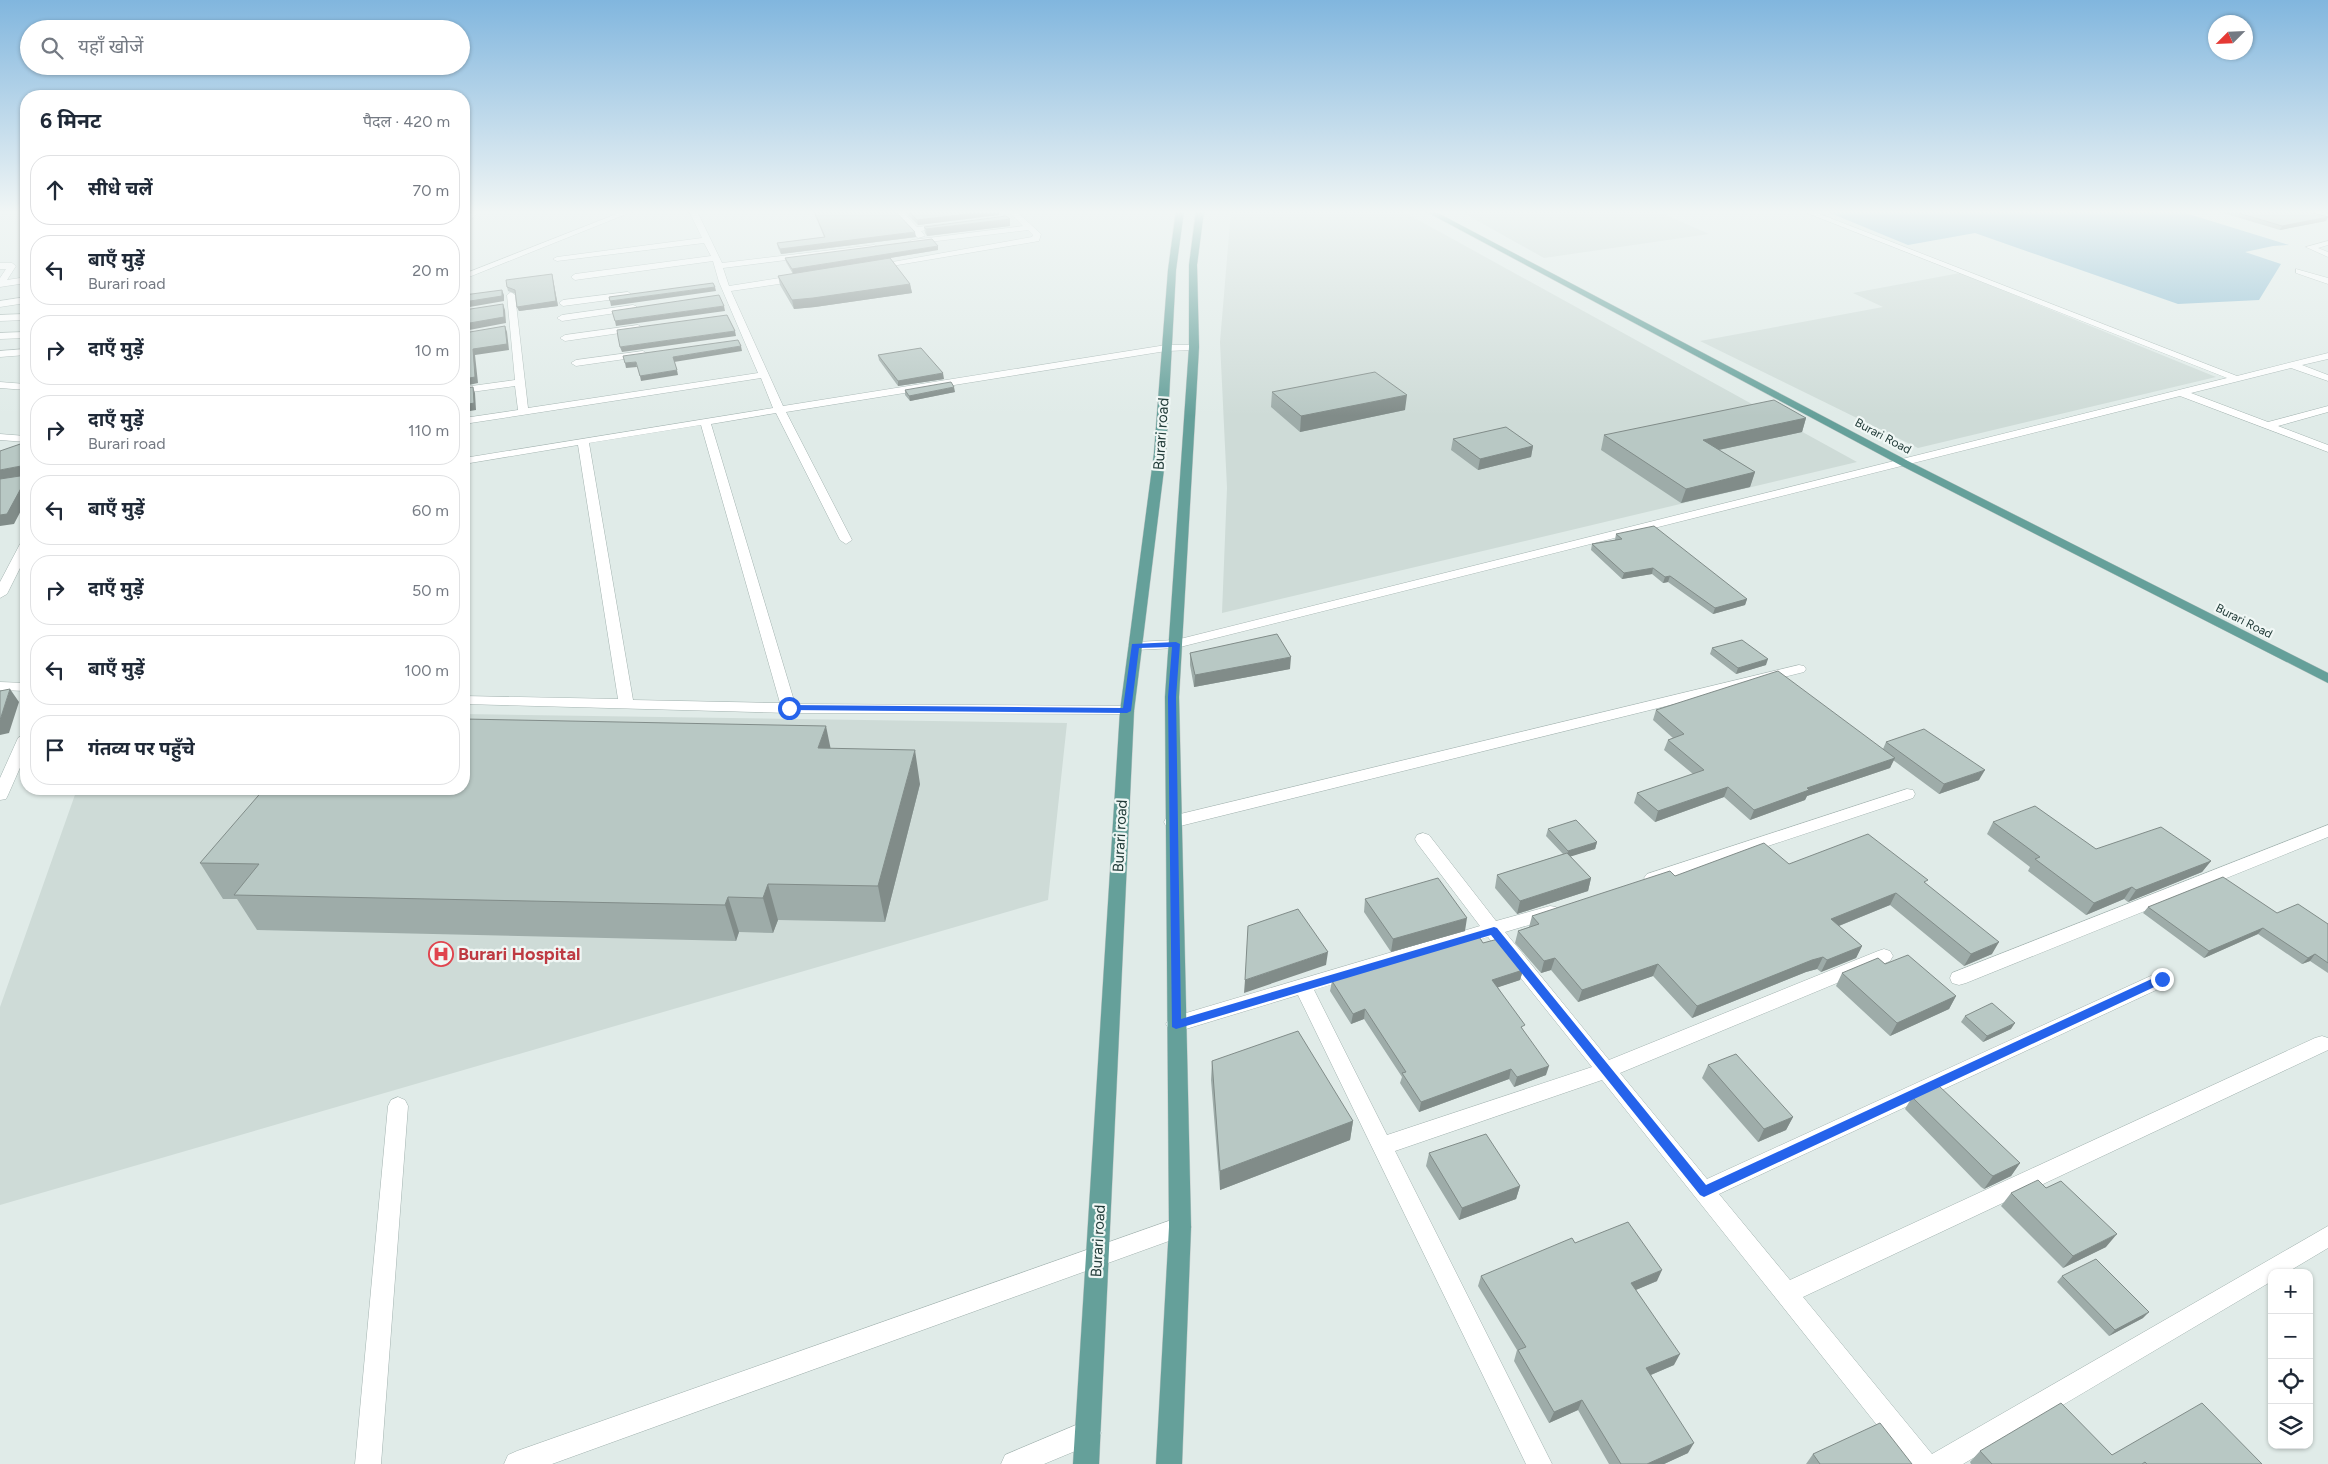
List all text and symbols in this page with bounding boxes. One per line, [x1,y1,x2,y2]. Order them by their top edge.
north arrow [2208,15,2253,60]
search box [20,20,470,75]
icon: search [38,34,66,62]
text: यहाँ खोजें [78,35,143,58]
text: 6 मिनट [40,108,101,133]
text: पैदल · 420 m [363,112,450,131]
icon: ahead [41,176,69,204]
text: सीधे चलें [88,177,152,200]
text: 70 m [413,181,449,200]
text: बाएँ मुड़ें [88,248,145,271]
icon: left [41,256,69,284]
text: 20 m [412,261,449,280]
text: Burari road [88,274,166,293]
icon: right [41,336,69,364]
text: दाएँ मुड़ें [88,337,144,360]
text: 10 m [415,341,449,360]
street label: Burari road [1149,397,1173,471]
text: दाएँ मुड़ें [88,408,144,431]
street label: Burari Road [1853,415,1913,457]
icon: right [41,416,69,444]
text: 110 m [408,421,449,440]
text: Burari road [88,434,166,453]
icon: left [41,496,69,524]
text: बाएँ मुड़ें [88,497,145,520]
text: 60 m [412,501,449,520]
icon: right [41,576,69,604]
text: दाएँ मुड़ें [88,577,144,600]
text: 50 m [412,581,449,600]
street label: Burari Road [2213,601,2275,641]
icon: left [41,656,69,684]
text: बाएँ मुड़ें [88,657,145,680]
text: 100 m [404,661,449,680]
route start [778,697,801,720]
icon: arrive [41,736,69,764]
text: गंतव्य पर पहुँचे [88,737,195,760]
street label: Burari road [1109,799,1131,873]
hospital icon: Burari Hospital [428,941,454,967]
place label: Burari Hospital [458,943,580,965]
route end [2151,968,2174,991]
street label: Burari road [1087,1204,1109,1278]
map controls [2268,1269,2313,1449]
button: + [2268,1269,2313,1314]
button: − [2268,1314,2313,1359]
button: locate [2268,1359,2313,1404]
button: layers [2268,1404,2313,1449]

